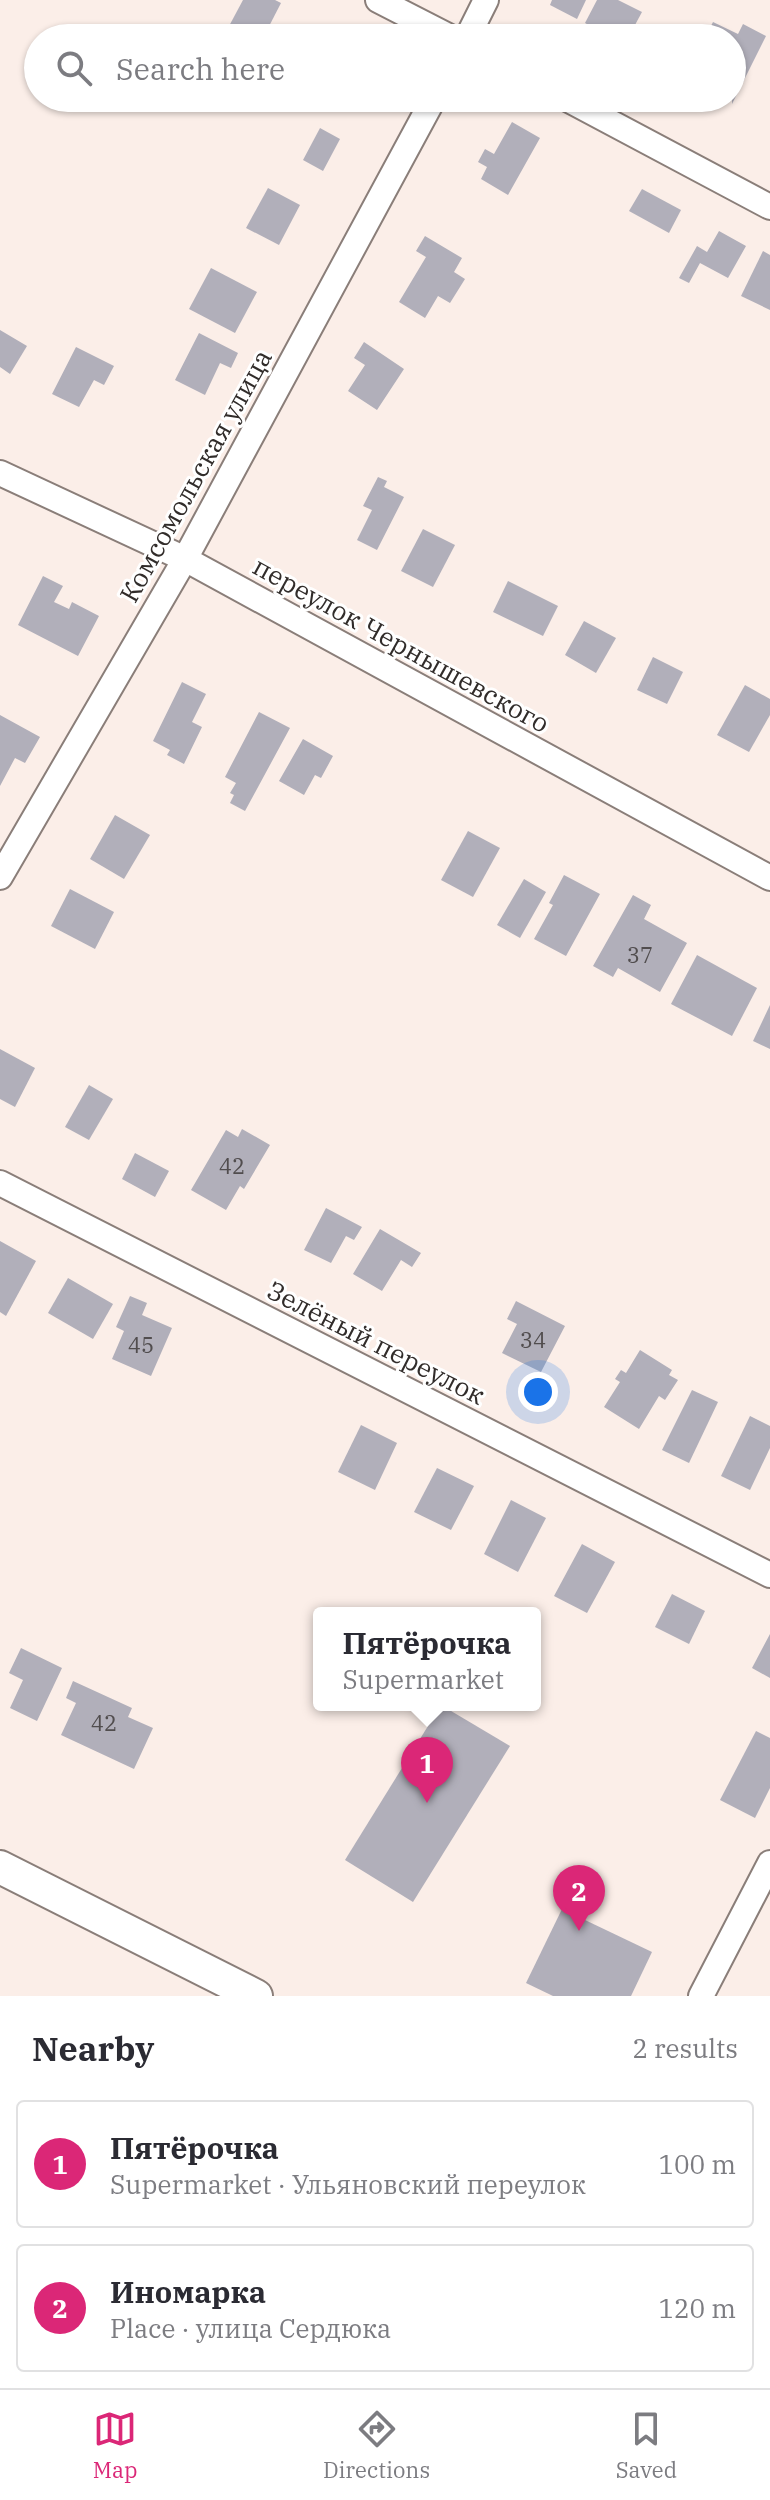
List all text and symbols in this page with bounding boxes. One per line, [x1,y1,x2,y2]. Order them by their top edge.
search box [24,24,746,112]
icon: search [52,46,96,90]
text: Search here [116,49,285,88]
street label: Комсомольская улица [111,343,279,608]
street label: переулок Чернышевского [247,548,556,740]
house number: 37 [627,940,653,969]
house number: 42 [219,1151,245,1180]
street label: Зелёный переулок [262,1273,491,1412]
house number: 34 [520,1325,546,1354]
house number: 45 [128,1330,154,1359]
your location [518,1372,558,1412]
popup [313,1607,541,1711]
text: Пятёрочка [343,1623,512,1662]
text: Supermarket [343,1662,504,1696]
house number: 42 [91,1708,117,1737]
pin: 1 [401,1737,453,1803]
pin: 2 [553,1865,605,1931]
text: Nearby [32,2026,154,2070]
text: 2 results [632,2031,738,2065]
text: Пятёрочка [110,2128,279,2167]
text: 1 [52,2147,68,2181]
text: 100 m [658,2147,736,2181]
text: Supermarket · Ульяновский переулок [110,2167,586,2201]
text: Иномарка [110,2272,266,2311]
text: 2 [52,2291,68,2325]
text: 120 m [658,2291,736,2325]
text: Place · улица Сердюка [110,2311,391,2345]
tab: Map [93,2407,137,2484]
tab: Directions [323,2407,430,2484]
tab: Saved [616,2407,677,2484]

